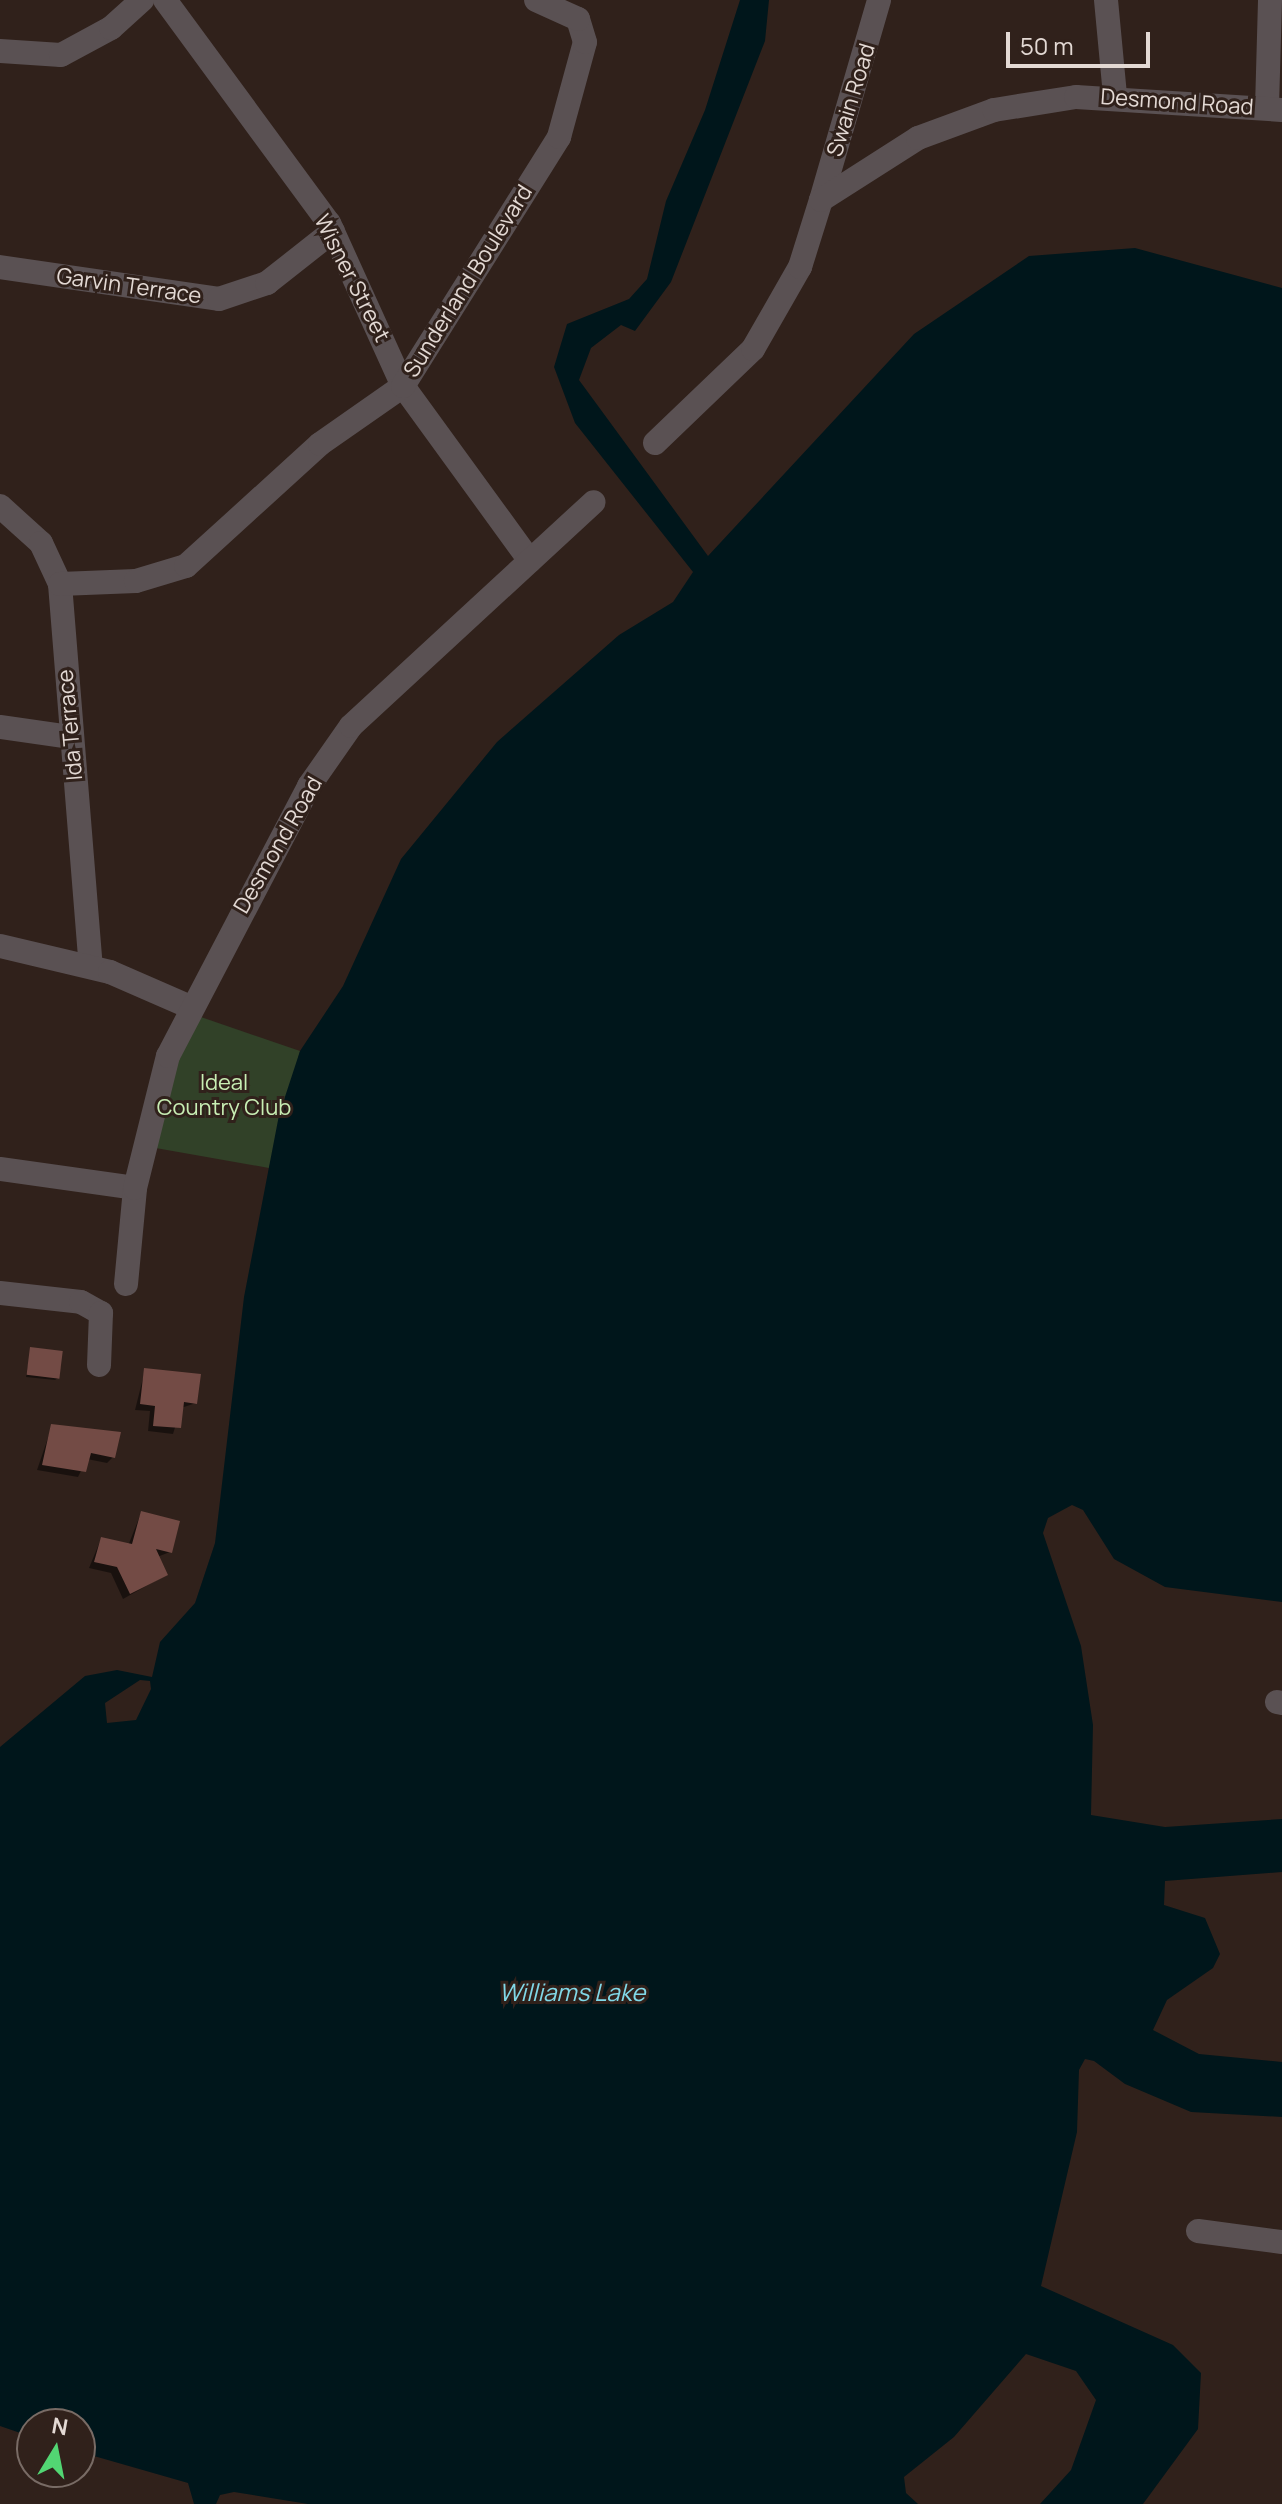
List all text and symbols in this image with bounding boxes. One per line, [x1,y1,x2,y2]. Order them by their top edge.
scale bar [1010,16,1154,66]
text: 50 m [1020,29,1074,62]
street label: Swain Road [821,40,881,160]
street label: Desmond Road [1100,83,1254,121]
street label: Sunderland Boulevard [398,180,538,382]
street label: Wisner Street [309,210,395,346]
street label: Garvin Terrace [55,263,203,309]
street label: Ida Terrace [52,668,88,782]
street label: Desmond Road [228,772,328,918]
park label: Ideal Country Club [157,1069,291,1120]
water label: Williams Lake [499,1978,645,2006]
north arrow [16,2408,96,2488]
text: N [49,2410,70,2442]

